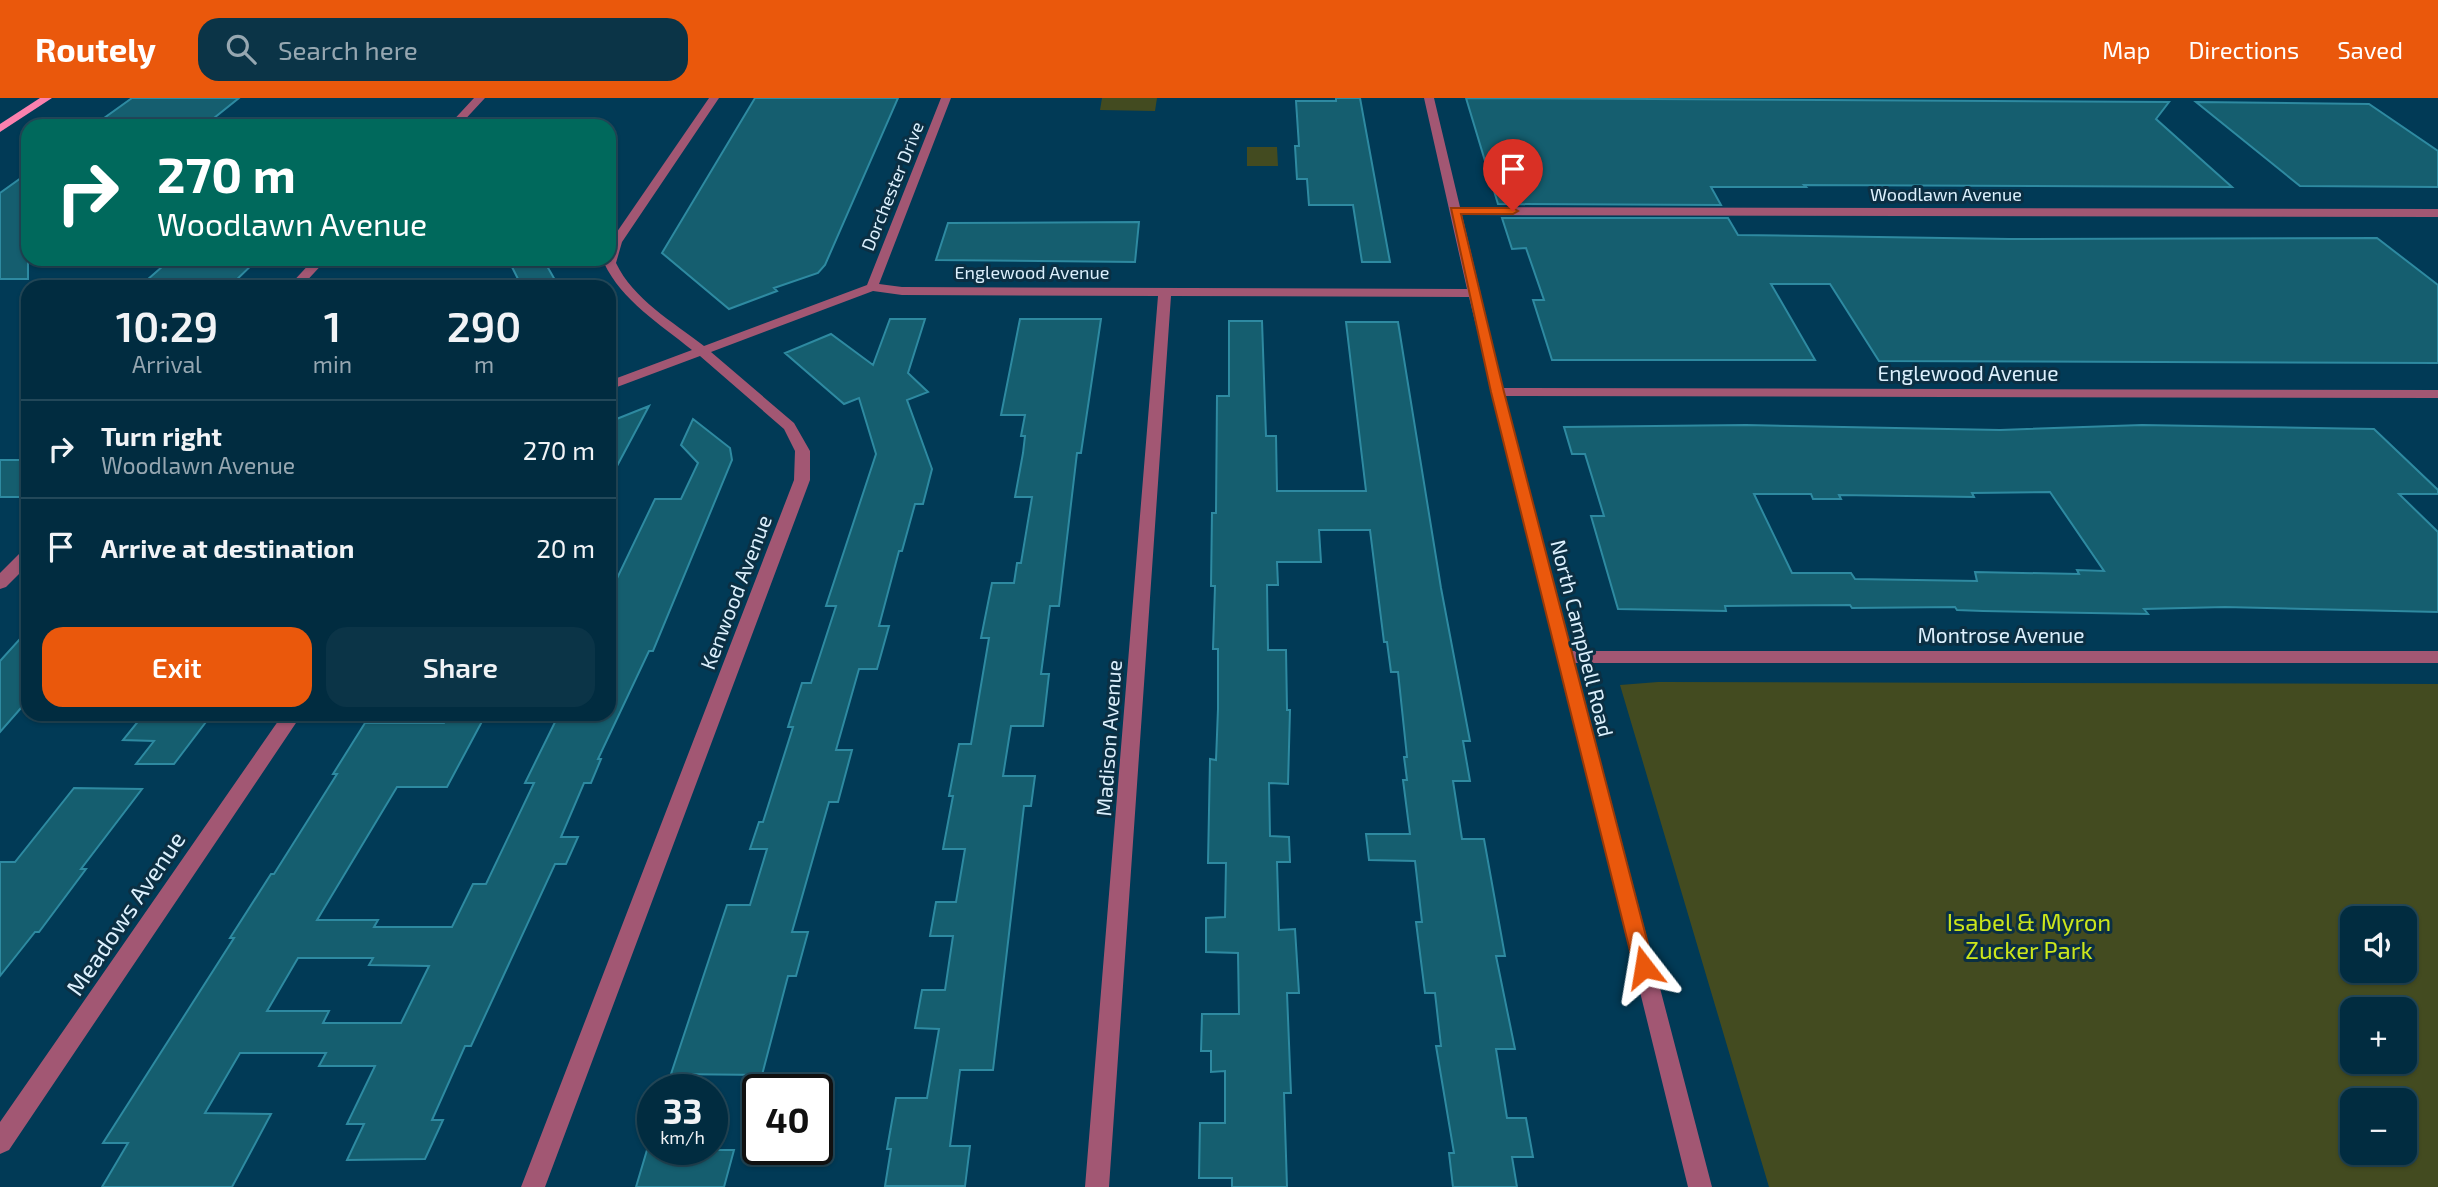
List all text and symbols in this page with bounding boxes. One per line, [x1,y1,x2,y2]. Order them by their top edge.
search box [198,18,688,81]
text: Routely [35,29,156,69]
icon: search [222,30,260,68]
text: Search here [278,34,418,65]
text: Map [2102,35,2150,64]
text: Directions [2188,35,2299,64]
text: Saved [2337,35,2403,64]
street label: Dorchester Drive [856,118,928,254]
pin [1483,139,1543,211]
text: 270 m [157,144,296,203]
icon: right [42,147,133,238]
icon: arrive [1494,150,1532,188]
street label: Woodlawn Avenue [1870,183,2022,205]
text: Woodlawn Avenue [157,204,427,242]
street label: Englewood Avenue [954,261,1110,283]
text: 10:29 [116,300,218,350]
text: 1 [324,300,341,350]
text: 290 [447,300,521,350]
text: Arrival [132,350,202,378]
text: min [313,350,352,378]
text: m [474,350,494,378]
street label: Englewood Avenue [1878,360,2058,385]
text: Turn right [101,420,222,451]
icon: right [42,430,80,468]
text: 270 m [523,434,595,465]
text: Woodlawn Avenue [101,451,295,479]
street label: Kenwood Avenue [694,511,776,673]
icon: arrive [42,528,80,566]
text: Arrive at destination [101,532,354,563]
text: 20 m [536,532,595,563]
street label: North Campbell Road [1546,537,1620,739]
street label: Montrose Avenue [1917,622,2085,647]
button: Exit [42,627,312,707]
button: Share [326,627,595,707]
street label: Madison Avenue [1090,659,1126,817]
street label: Meadows Avenue [59,825,191,1001]
map controls [2340,906,2417,1165]
button: sound [2340,906,2417,983]
park label: Isabel & Myron Zucker Park [1947,907,2111,964]
position arrow [1607,930,1681,1004]
button: + [2340,997,2417,1074]
speed limit sign: 40 [742,1074,833,1165]
button: − [2340,1088,2417,1165]
text: 33 [663,1089,702,1131]
text: km/h [660,1126,705,1148]

